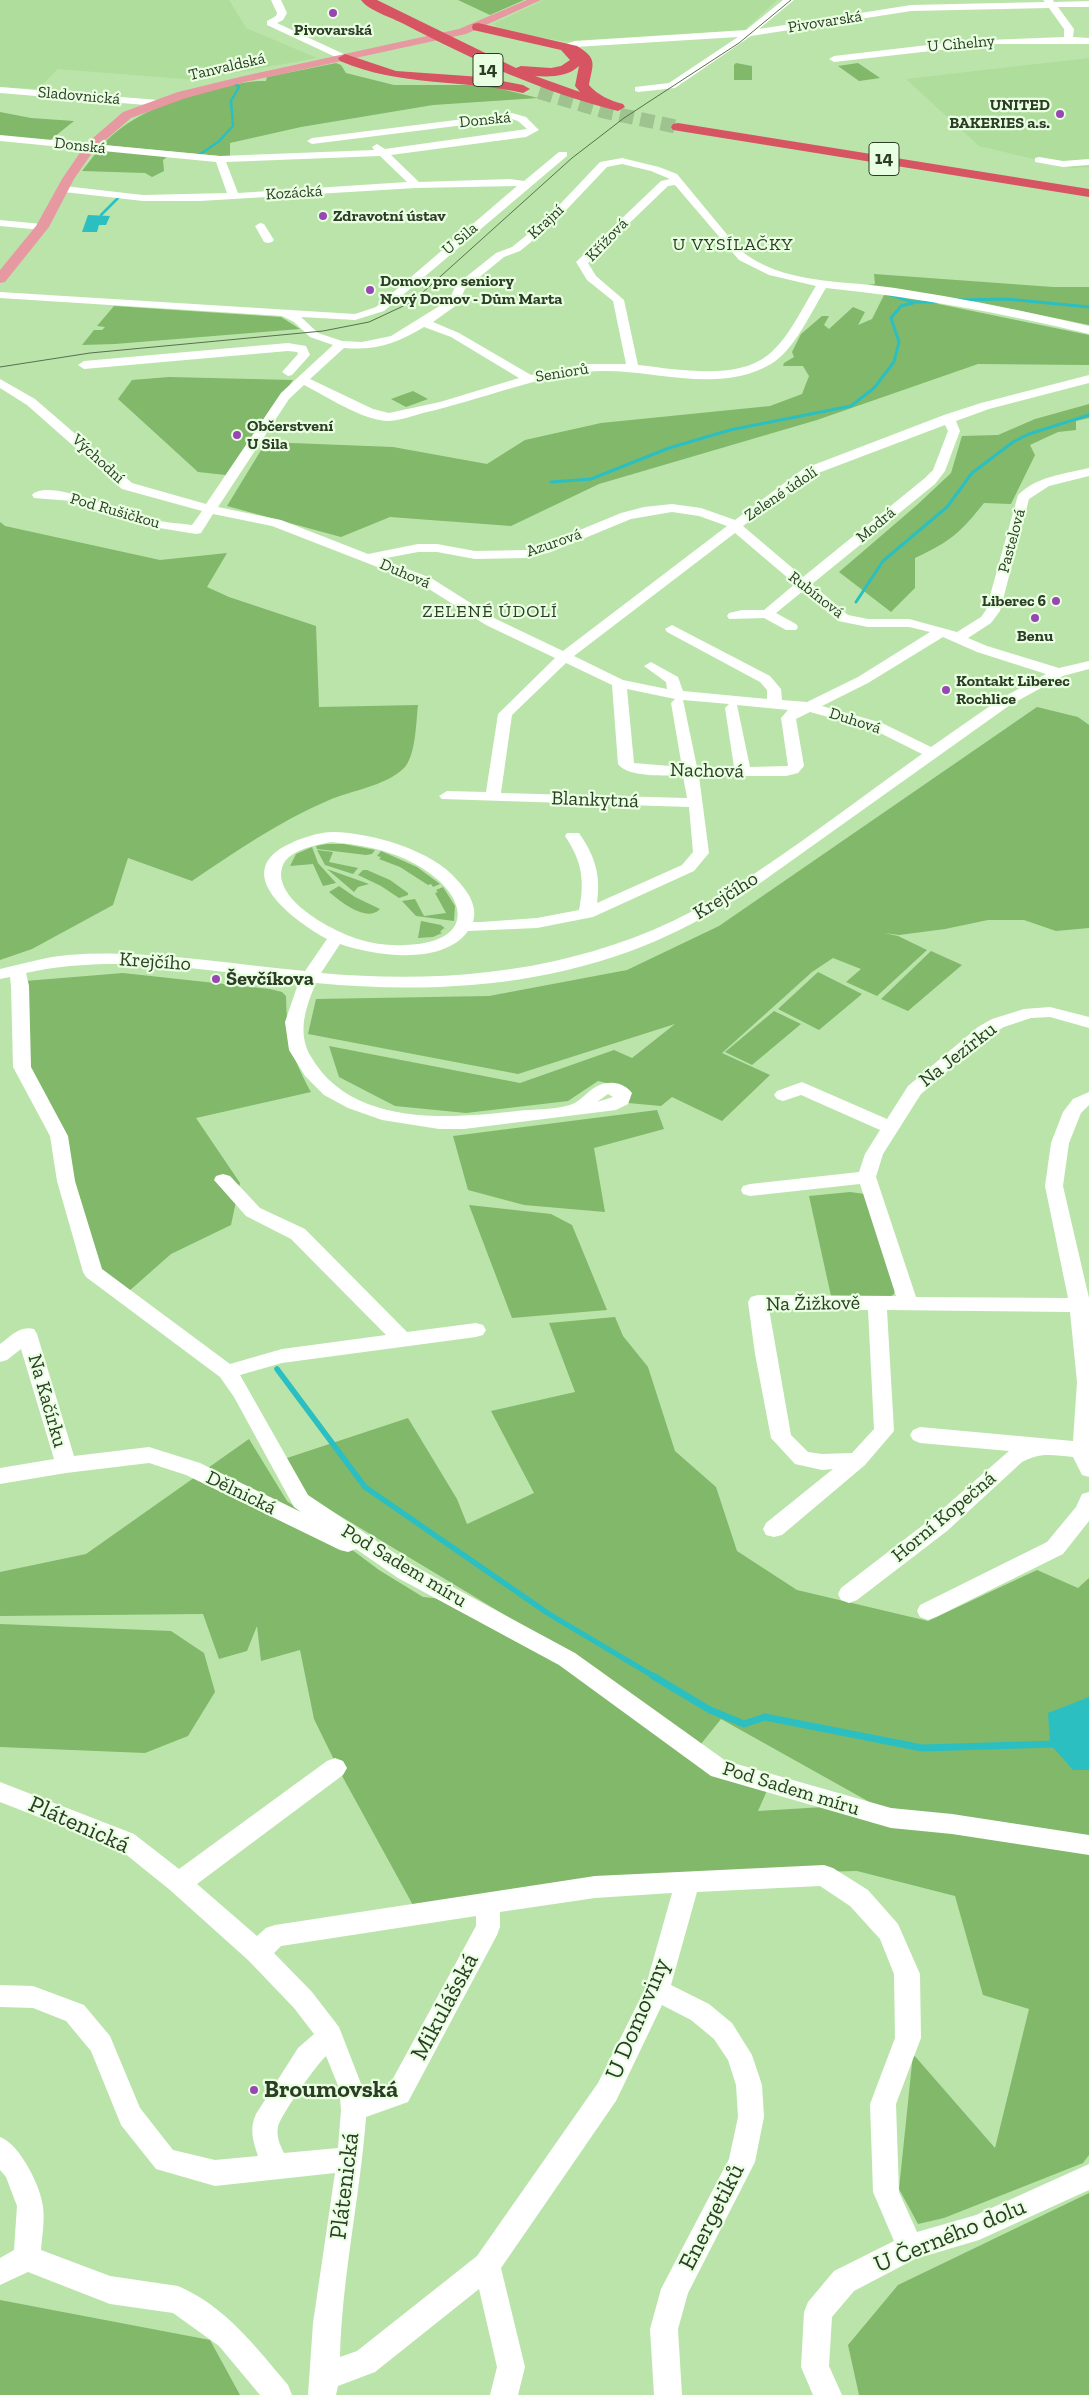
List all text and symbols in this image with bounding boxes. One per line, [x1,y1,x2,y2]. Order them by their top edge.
marker: Pivovarská [327,7,339,19]
street label: Pivovarská [786,7,864,37]
place label: Pivovarská [294,20,372,40]
street label: U Cihelny [926,31,996,57]
street label: Tanvaldská [187,49,267,85]
road number: 14 [473,54,503,86]
street label: Sladovnická [37,83,121,109]
place label: UNITED BAKERIES a.s. [949,95,1050,133]
street label: Donská [458,108,512,132]
marker: UNITED BAKERIES a.s. [1054,108,1066,120]
street label: Donská [53,134,107,158]
road number: 14 [869,142,899,176]
street label: Kozácká [265,181,323,205]
street label: Krajní [524,201,568,243]
place label: Zdravotní ústav [333,206,446,226]
marker: Zdravotní ústav [317,210,329,222]
street label: Křížová [582,214,632,266]
street label: U Sila [438,219,482,259]
district label: U VYSÍLAČKY [671,234,795,256]
place label: Domov pro seniory Nový Domov - Dům Marta [380,271,562,309]
marker: Domov pro seniory Nový Domov - Dům Marta [364,284,376,296]
street label: Seniorů [534,359,590,387]
place label: Občerstvení U Sila [247,416,333,454]
marker: Občerstvení U Sila [231,429,243,441]
street label: Východní [68,430,128,488]
street label: Zelené údolí [741,463,821,525]
street label: Pod Rušičkou [68,489,162,533]
street label: Modrá [853,503,899,547]
street label: Pastelová [994,507,1030,575]
street label: Azurová [524,525,584,561]
street label: Duhová [377,555,433,593]
street label: Rubínová [785,567,847,623]
place label: Liberec 6 [982,591,1046,611]
marker: Liberec 6 [1050,595,1062,607]
district label: ZELENÉ ÚDOLÍ [421,601,559,623]
marker: Benu [1029,612,1041,624]
place label: Benu [1017,626,1053,646]
place label: Kontakt Liberec Rochlice [956,671,1070,709]
marker: Kontakt Liberec Rochlice [940,684,952,696]
street label: Duhová [827,704,883,738]
street label: Nachová [670,758,744,784]
street label: Blankytná [551,786,639,814]
street label: Krejčího [689,867,763,925]
street label: Krejčího [118,948,192,976]
place label: Ševčíkova [226,967,314,991]
marker: Ševčíkova [210,973,222,985]
street label: Na Jezírku [915,1017,1001,1093]
street label: Na Žižkově [766,1291,860,1317]
street label: Na Kačírku [22,1352,72,1450]
street label: Dělnická [202,1466,280,1520]
street label: Horní Kopečná [887,1467,1001,1567]
street label: Pod Sadem míru [337,1519,471,1613]
street label: Pod Sadem míru [720,1757,862,1821]
street label: Plátenická [24,1790,134,1860]
street label: Mikulášská [405,1949,485,2065]
street label: U Domoviny [600,1954,676,2084]
place label: Broumovská [264,2076,398,2104]
marker: Broumovská [248,2084,260,2096]
street label: Plátenická [324,2131,366,2241]
street label: Energetiků [673,2159,751,2275]
street label: U Černého dolu [870,2192,1030,2280]

